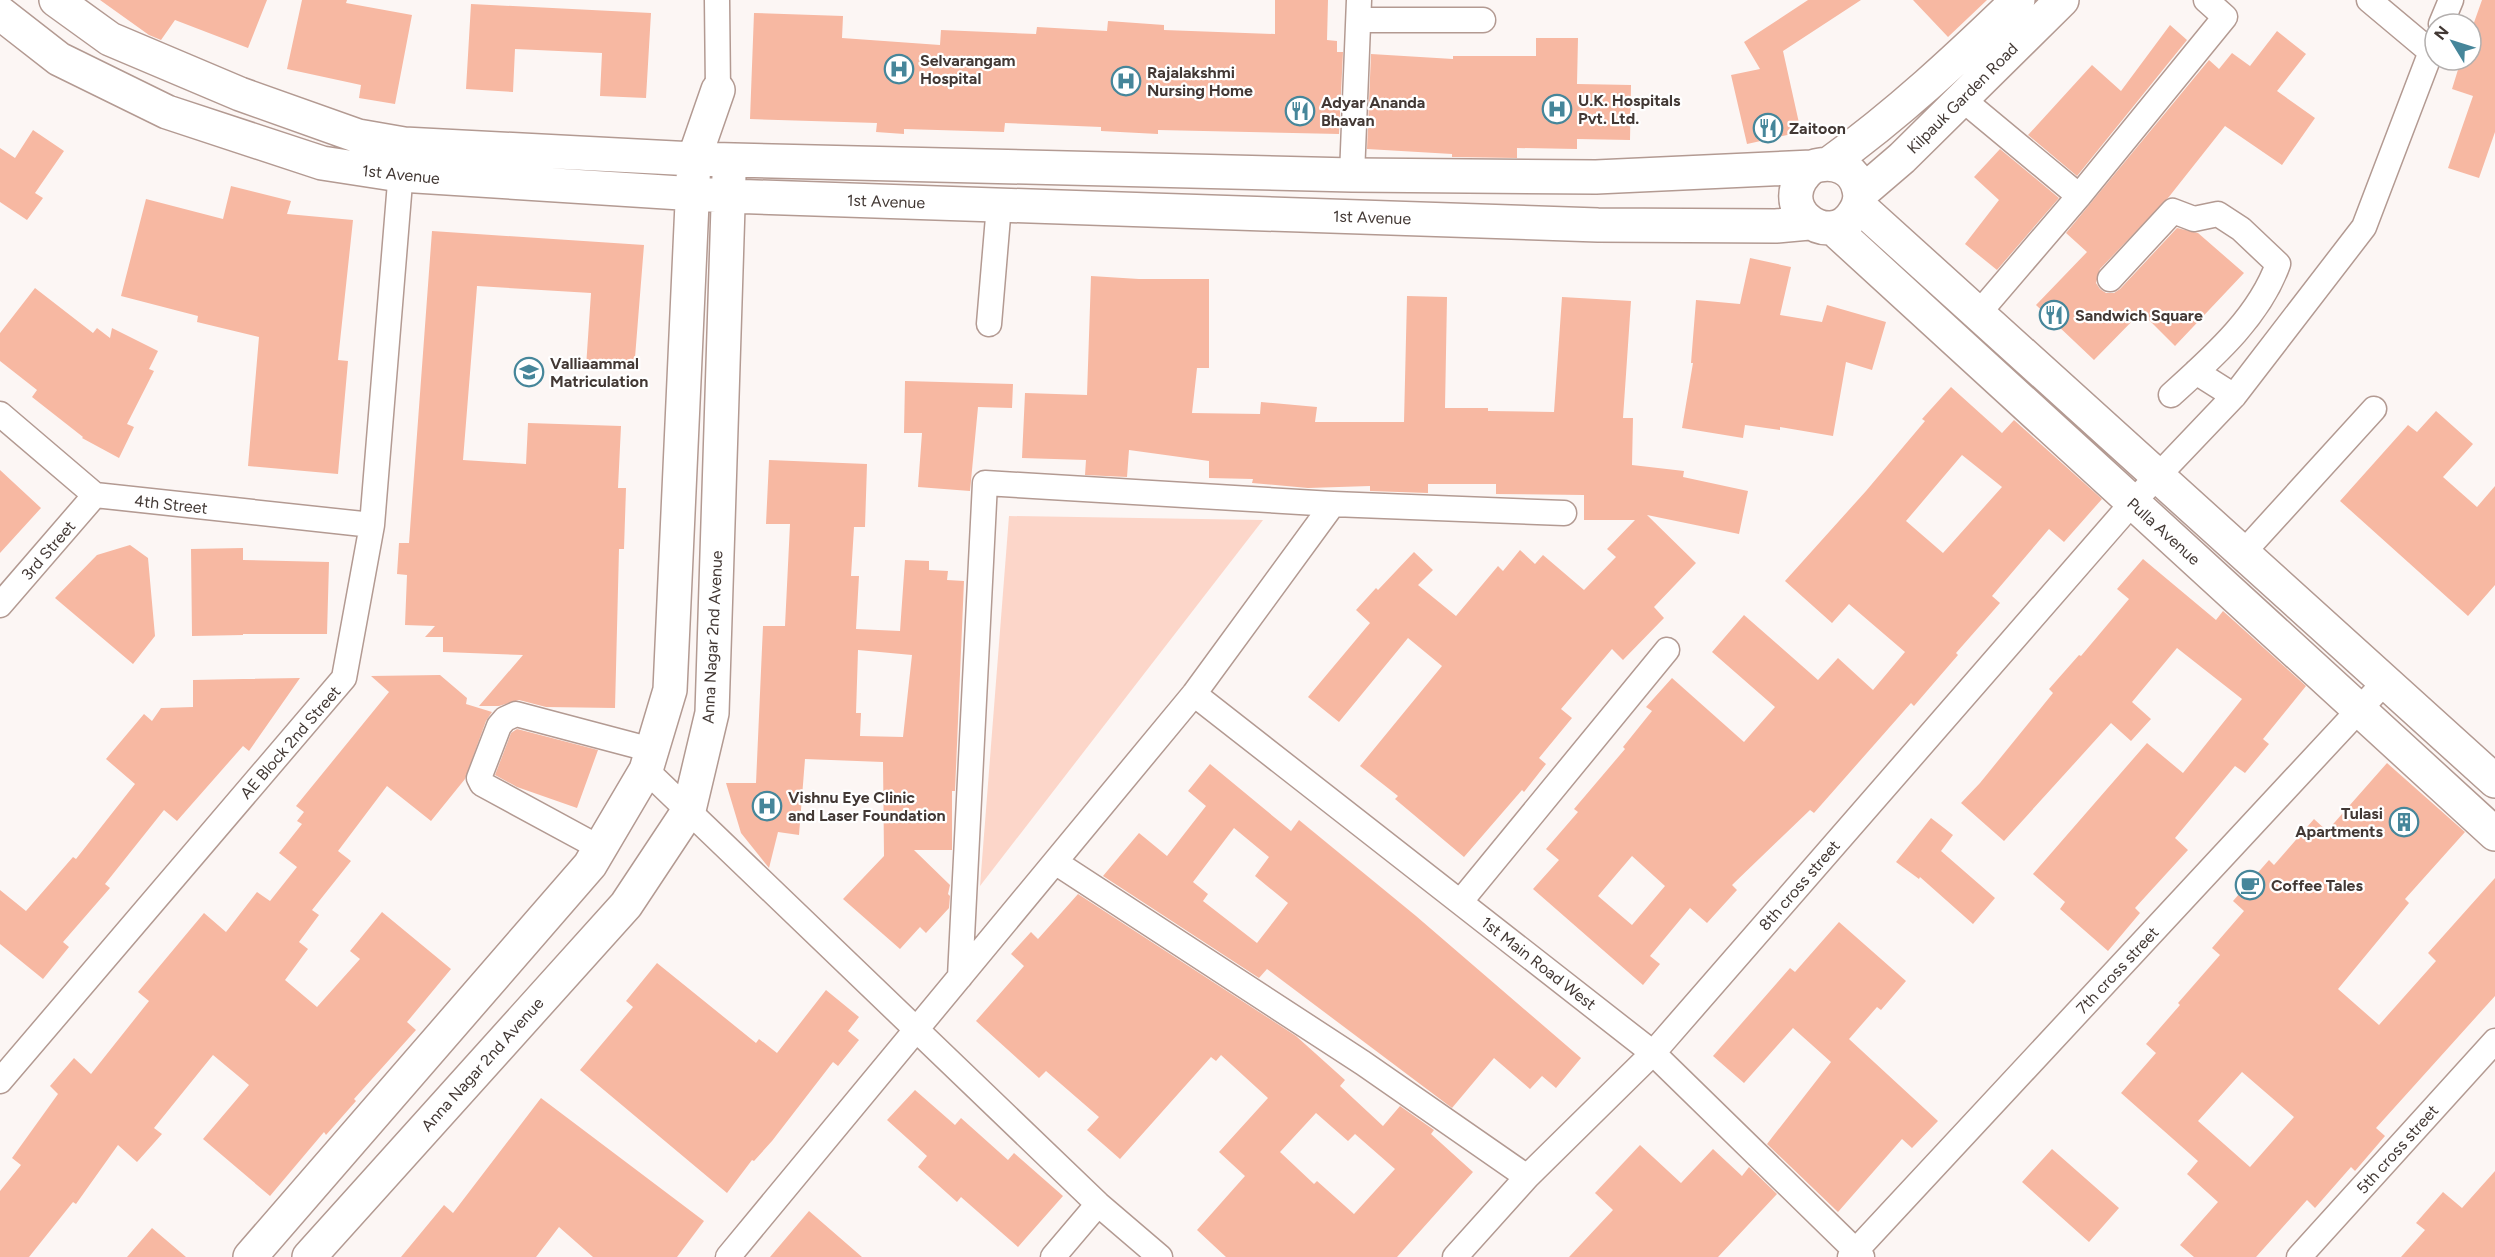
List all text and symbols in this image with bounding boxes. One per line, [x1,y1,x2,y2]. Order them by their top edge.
north arrow [2423,12,2483,72]
text: N [2430,22,2453,44]
street label: Kilpauk Garden Road [1903,39,2022,158]
place label: Selvarangam Hospital [920,51,1016,88]
hospital icon: Selvarangam Hospital [883,53,915,85]
place label: Rajalakshmi Nursing Home [1147,63,1253,100]
hospital icon: Rajalakshmi Nursing Home [1110,65,1142,97]
place label: U.K. Hospitals Pvt. Ltd. [1578,91,1681,128]
place label: Adyar Ananda Bhavan [1321,93,1425,130]
hospital icon: U.K. Hospitals Pvt. Ltd. [1541,93,1573,125]
restaurant icon: Adyar Ananda Bhavan [1284,95,1316,127]
restaurant icon: Zaitoon [1752,112,1784,144]
place label: Zaitoon [1789,119,1846,138]
street label: 1st Avenue [361,161,441,188]
street label: 1st Avenue [847,191,926,212]
street label: 1st Avenue [1333,207,1412,228]
restaurant icon: Sandwich Square [2038,299,2070,331]
place label: Sandwich Square [2075,306,2203,325]
place label: Valliaammal Matriculation [550,354,648,391]
school or university icon: Valliaammal Matriculation [513,356,545,388]
street label: 4th Street [133,491,209,518]
street label: Pulla Avenue [2123,494,2204,569]
street label: 3rd Street [18,517,79,584]
street label: Anna Nagar 2nd Avenue [698,550,727,724]
street label: AE Block 2nd Street [236,682,345,803]
place label: Vishnu Eye Clinic and Laser Foundation [788,788,946,825]
hospital icon: Vishnu Eye Clinic and Laser Foundation [751,790,783,822]
place label: Tulasi Apartments [2295,804,2384,841]
building icon: Tulasi Apartments [2388,806,2420,838]
street label: 8th cross street [1755,836,1844,934]
cafe icon: Coffee Tales [2234,869,2266,901]
place label: Coffee Tales [2271,876,2363,895]
street label: 1st Main Road West [1478,913,1600,1014]
street label: 7th cross street [2072,923,2163,1018]
street label: Anna Nagar 2nd Avenue [417,993,548,1135]
street label: 5th cross street [2353,1101,2442,1198]

